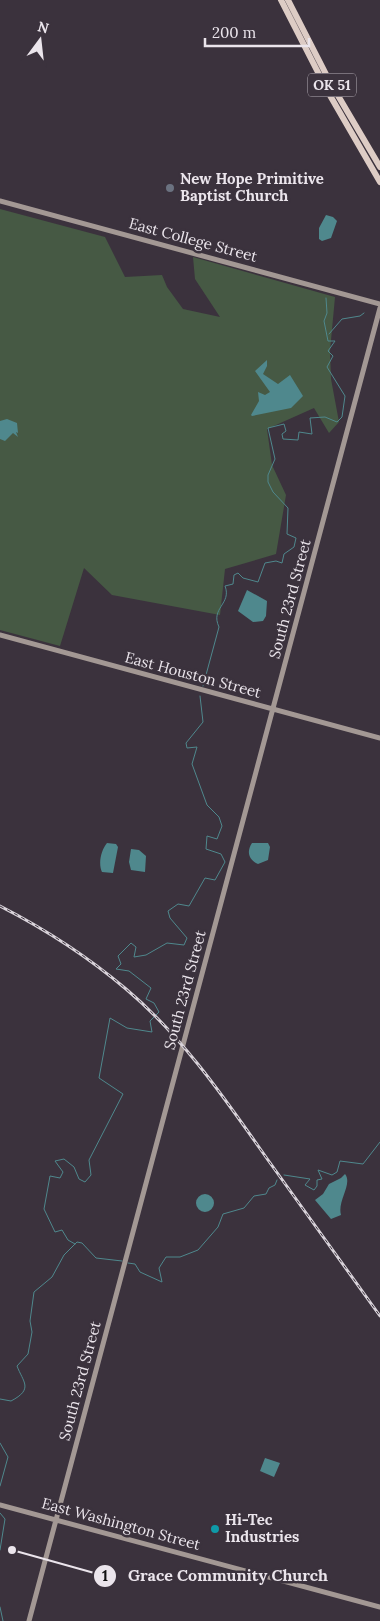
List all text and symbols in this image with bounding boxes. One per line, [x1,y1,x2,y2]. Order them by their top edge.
north arrow [15,15,65,65]
scale bar [205,15,309,47]
text: N [36,17,51,38]
text: 200 m [212,23,256,42]
road number: OK 51 [308,74,356,96]
place label: New Hope Primitive Baptist Church [180,169,324,205]
marker: New Hope Primitive Baptist Church [164,182,176,194]
street label: East College Street [127,213,260,266]
street label: South 23rd Street [264,537,315,661]
street label: East Houston Street [123,647,263,702]
street label: South 23rd Street [159,928,210,1052]
street label: South 23rd Street [54,1319,105,1443]
street label: East Washington Street [40,1493,203,1554]
place label: Hi-Tec Industries [225,1510,299,1546]
marker: Hi-Tec Industries [209,1523,221,1535]
callout: Grace Community Church [93,1560,338,1591]
text: Grace Community Church [128,1565,328,1585]
text: 1 [102,1566,108,1585]

